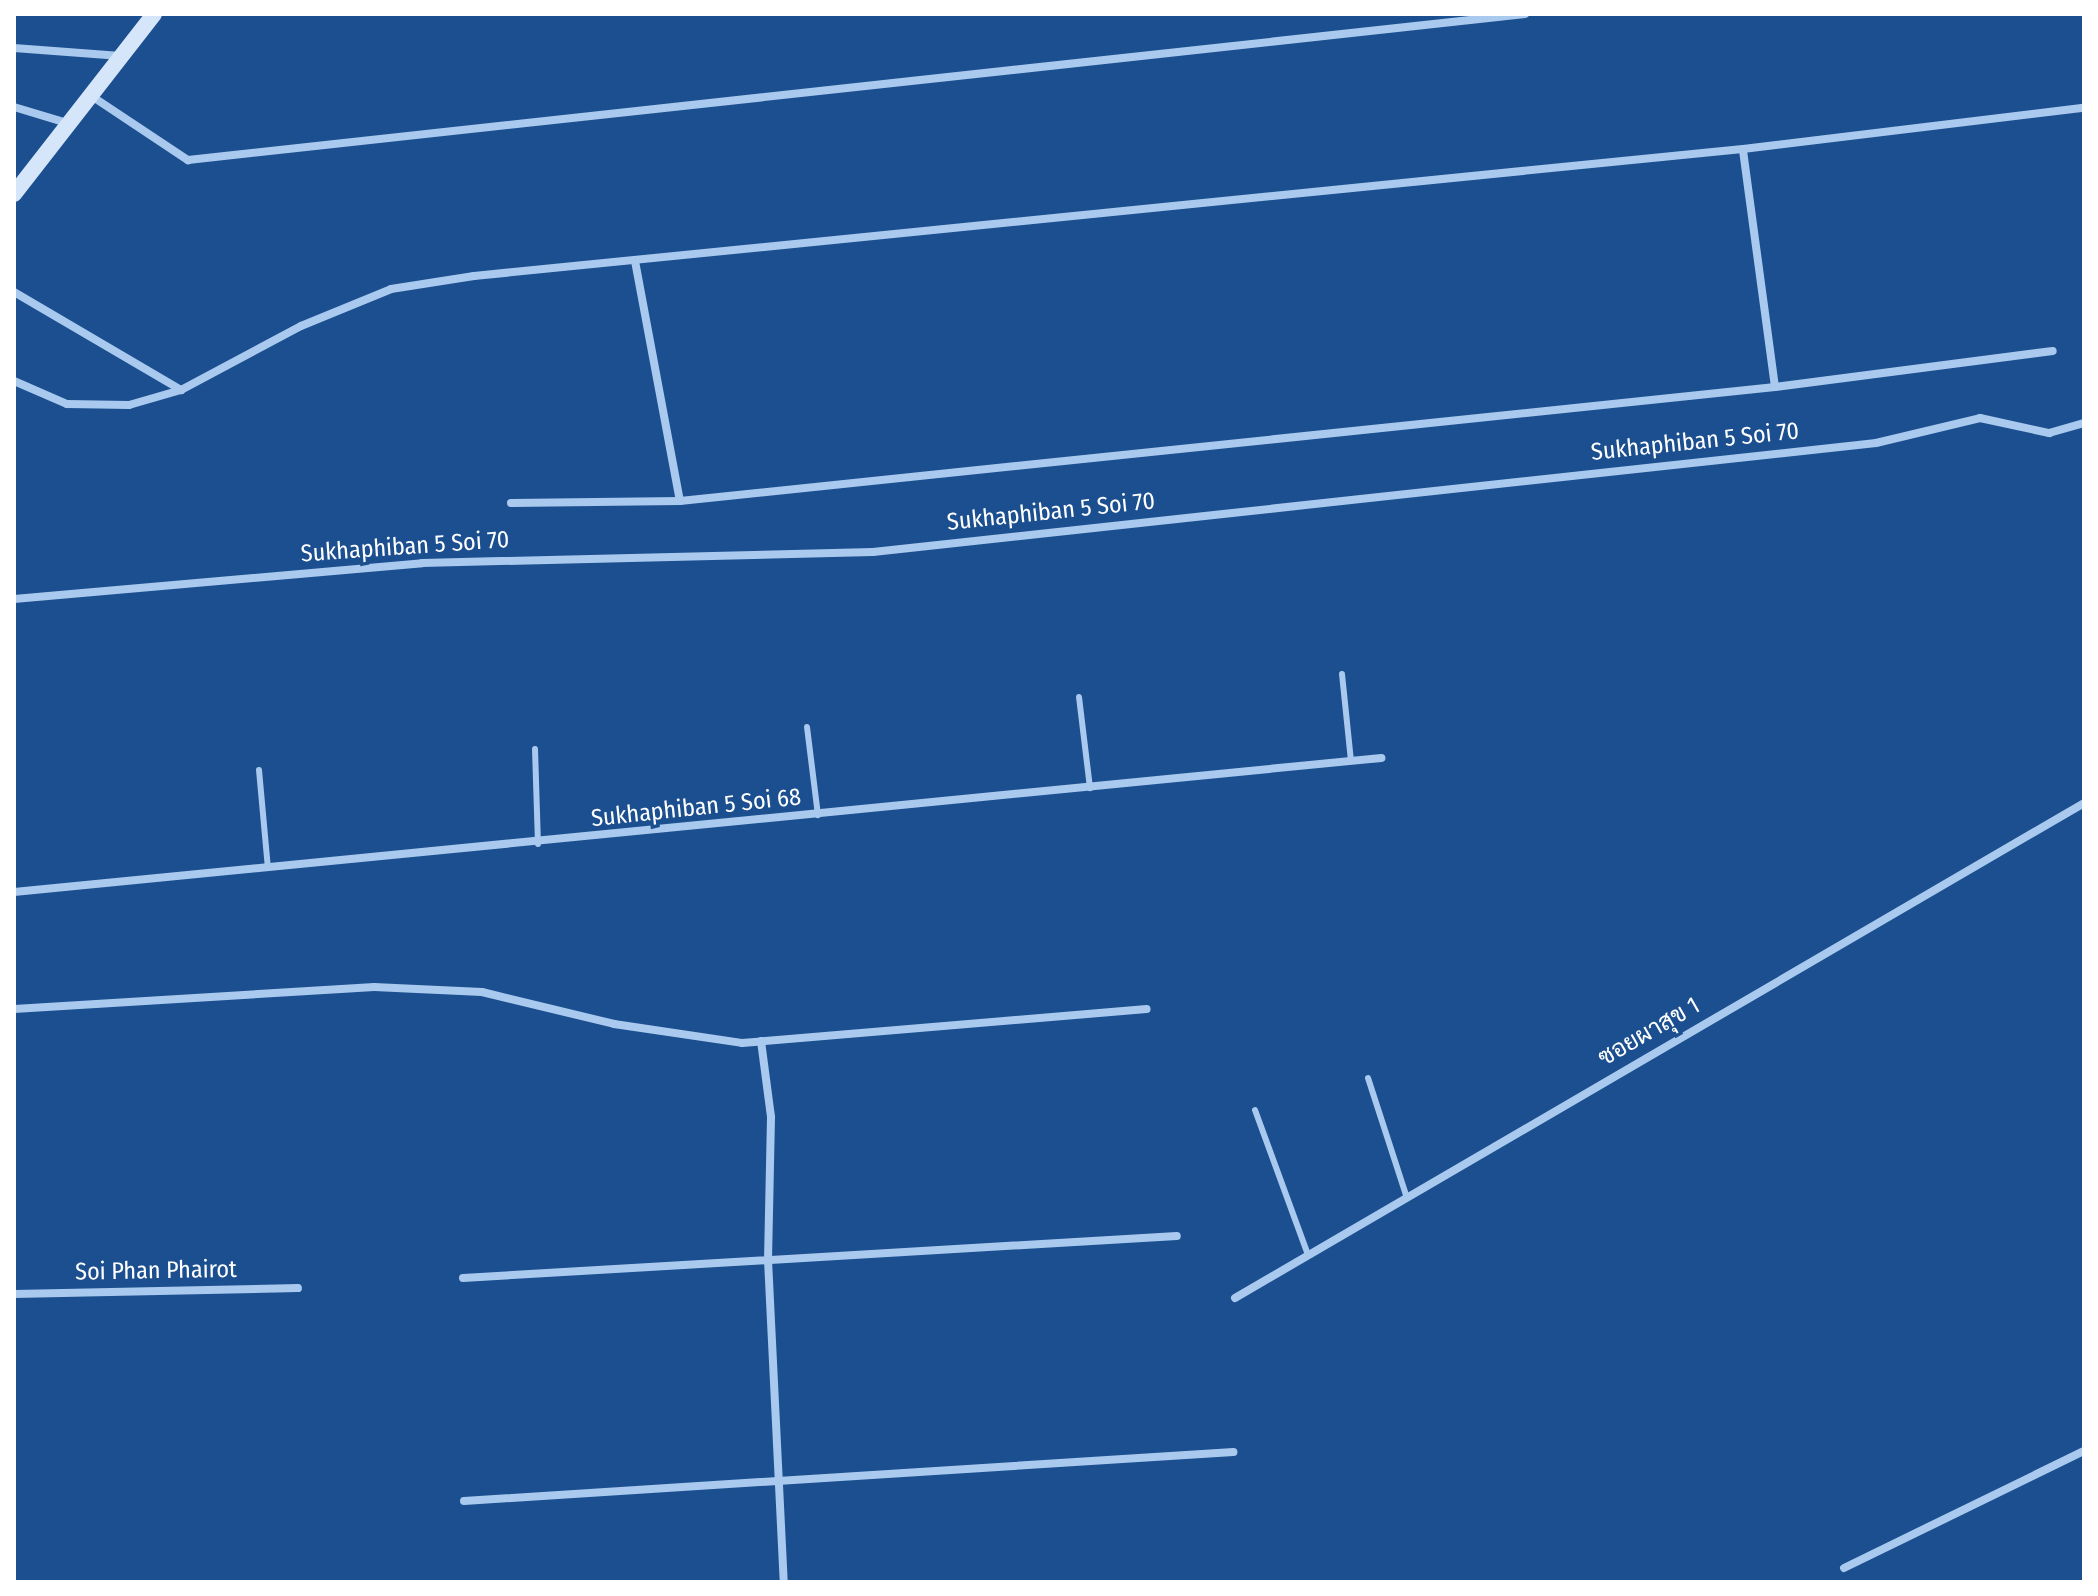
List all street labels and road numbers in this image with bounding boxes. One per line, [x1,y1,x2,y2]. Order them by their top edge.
street label: Sukhaphiban 5 Soi 70 [1590,417,1800,467]
street label: Sukhaphiban 5 Soi 70 [946,487,1156,537]
street label: Sukhaphiban 5 Soi 70 [300,525,510,569]
street label: Sukhaphiban 5 Soi 68 [590,783,802,833]
street label: ซอยผาสุข 1 [1593,991,1705,1073]
street label: Soi Phan Phairot [75,1255,237,1287]

